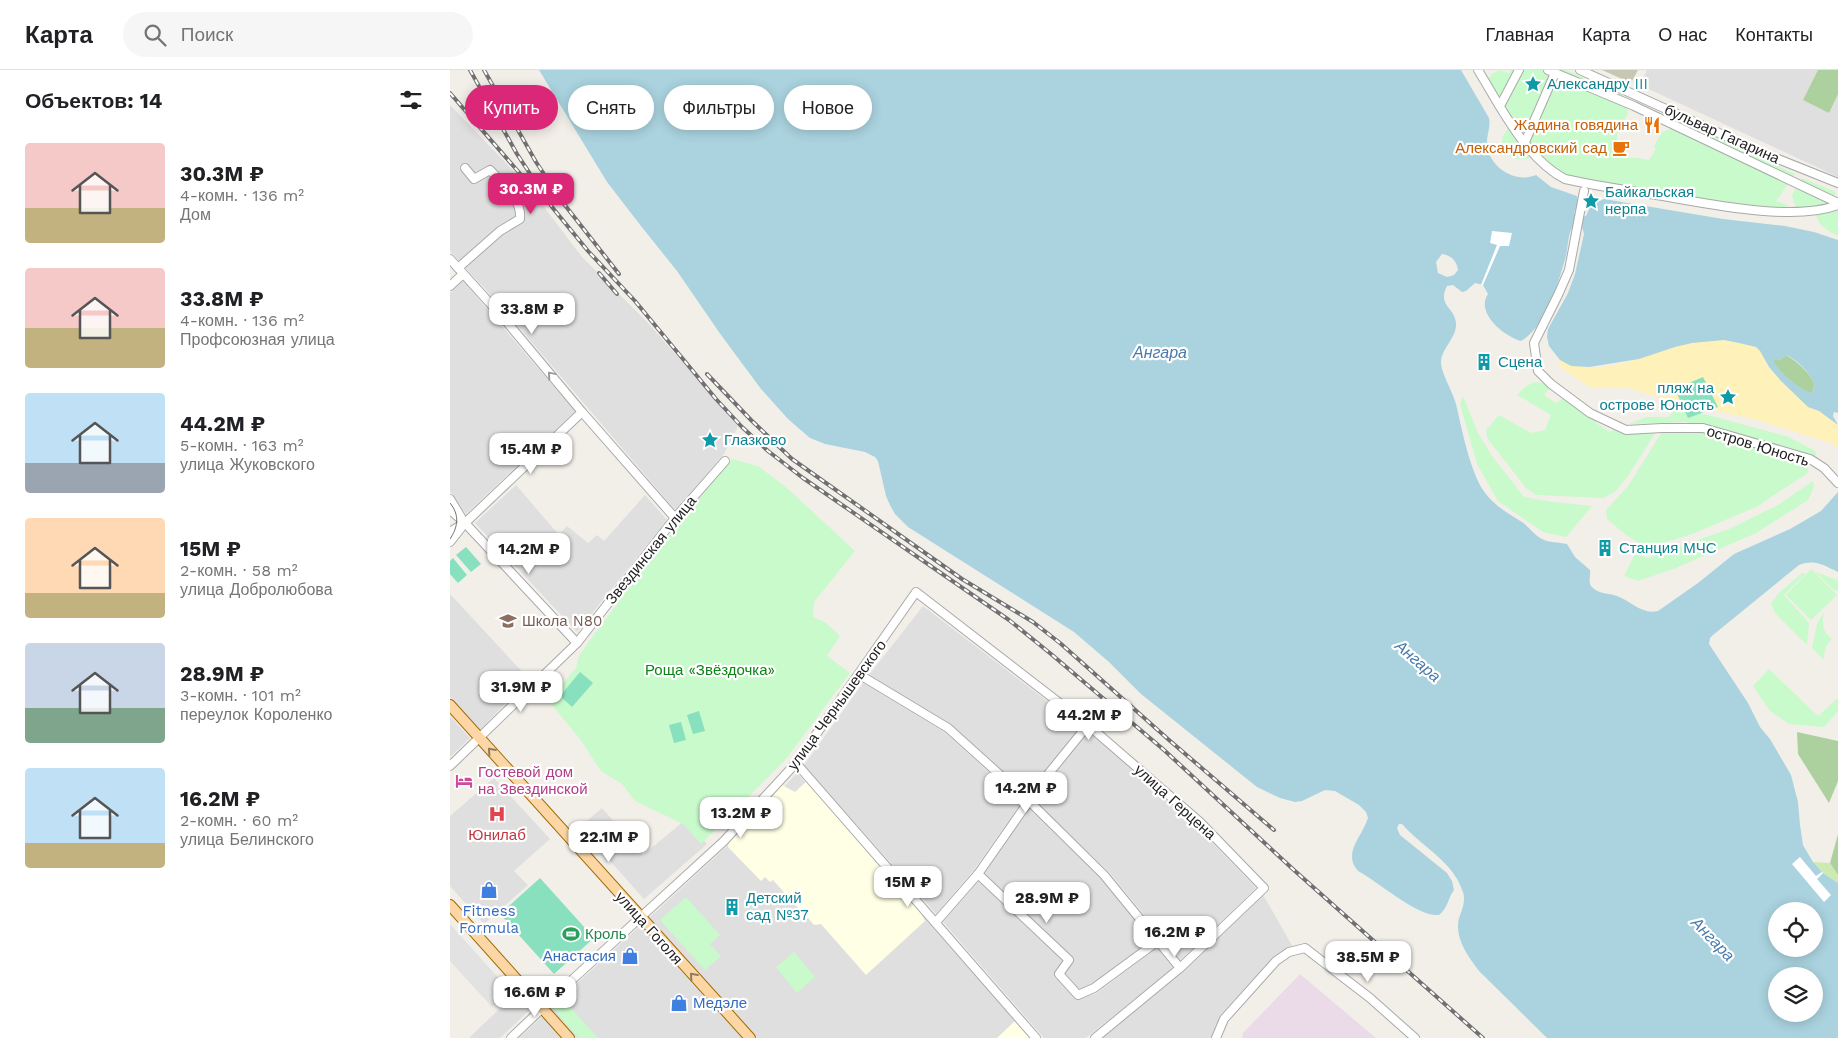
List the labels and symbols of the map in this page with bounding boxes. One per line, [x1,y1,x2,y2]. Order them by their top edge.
place icon: Александру III [1523,74,1543,94]
place label: Александру III [1547,75,1648,93]
street label: бульвар Гагарина [1662,101,1783,168]
restaurant icon: Жадина говядина [1642,115,1662,135]
place label: Жадина говядина [1514,116,1639,134]
cafe icon: Александровский сад [1611,138,1631,158]
place label: Александровский сад [1455,139,1607,157]
pin: 30.3M ₽ [485,172,577,215]
place label: Байкальская нерпа [1605,183,1694,218]
place icon: Байкальская нерпа [1581,191,1601,211]
pin: 33.8M ₽ [486,292,578,335]
water label: Ангара [1132,343,1187,362]
building icon: Сцена [1474,352,1494,372]
place label: Сцена [1498,353,1543,371]
one-way arrow [547,371,556,380]
place label: пляж на острове Юность [1599,379,1715,414]
place icon: пляж на острове Юность [1718,387,1738,407]
street label: остров Юность [1704,422,1812,470]
place icon: Глазково [700,430,720,450]
place label: Глазково [724,431,786,449]
pin: 15.4M ₽ [485,432,577,475]
street label: Звездинская улица [602,492,701,608]
pin: 14.2M ₽ [483,532,575,575]
building icon: Станция МЧС [1595,538,1615,558]
place label: Станция МЧС [1619,539,1717,557]
school or university icon: Школа N80 [498,611,518,631]
place label: Школа N80 [522,612,602,630]
water label: Ангара [1391,635,1445,686]
street label: улица Чернышевского [784,636,890,774]
park label: Роща «Звёздочка» [645,661,775,679]
pin: 31.9M ₽ [475,670,567,713]
pin: 44.2M ₽ [1043,698,1135,741]
one-way arrow [488,747,497,756]
street label: улица Герцена [1131,761,1220,844]
place label: Гостевой дом на Звездинской [478,763,588,798]
hotel icon: Гостевой дом на Звездинской [454,771,474,791]
pin: 14.2M ₽ [980,772,1072,814]
pin: 13.2M ₽ [695,796,787,839]
hospital icon: Юнилаб [487,804,507,824]
pin: 22.1M ₽ [563,820,655,863]
place label: Юнилаб [468,826,526,844]
pin: 15M ₽ [873,866,943,908]
shop icon: Fitness Formula [479,880,499,900]
pin: 28.9M ₽ [1001,882,1093,924]
street label: улица Гоголя [612,888,686,968]
place label: Детский сад №37 [746,889,809,924]
building icon: Детский сад №37 [722,897,742,917]
place label: Fitness Formula [459,902,520,937]
water label: Ангара [1687,912,1739,965]
pin: 16.2M ₽ [1129,916,1221,958]
sports icon: Кроль [561,924,581,944]
place label: Кроль [585,925,627,943]
pin: 38.5M ₽ [1322,940,1414,983]
shop icon: Анастасия [620,946,640,966]
place label: Анастасия [543,947,616,965]
one-way arrow [690,973,699,982]
pin: 16.6M ₽ [489,976,581,1018]
shop icon: Медэле [669,993,689,1013]
place label: Медэле [693,994,747,1012]

